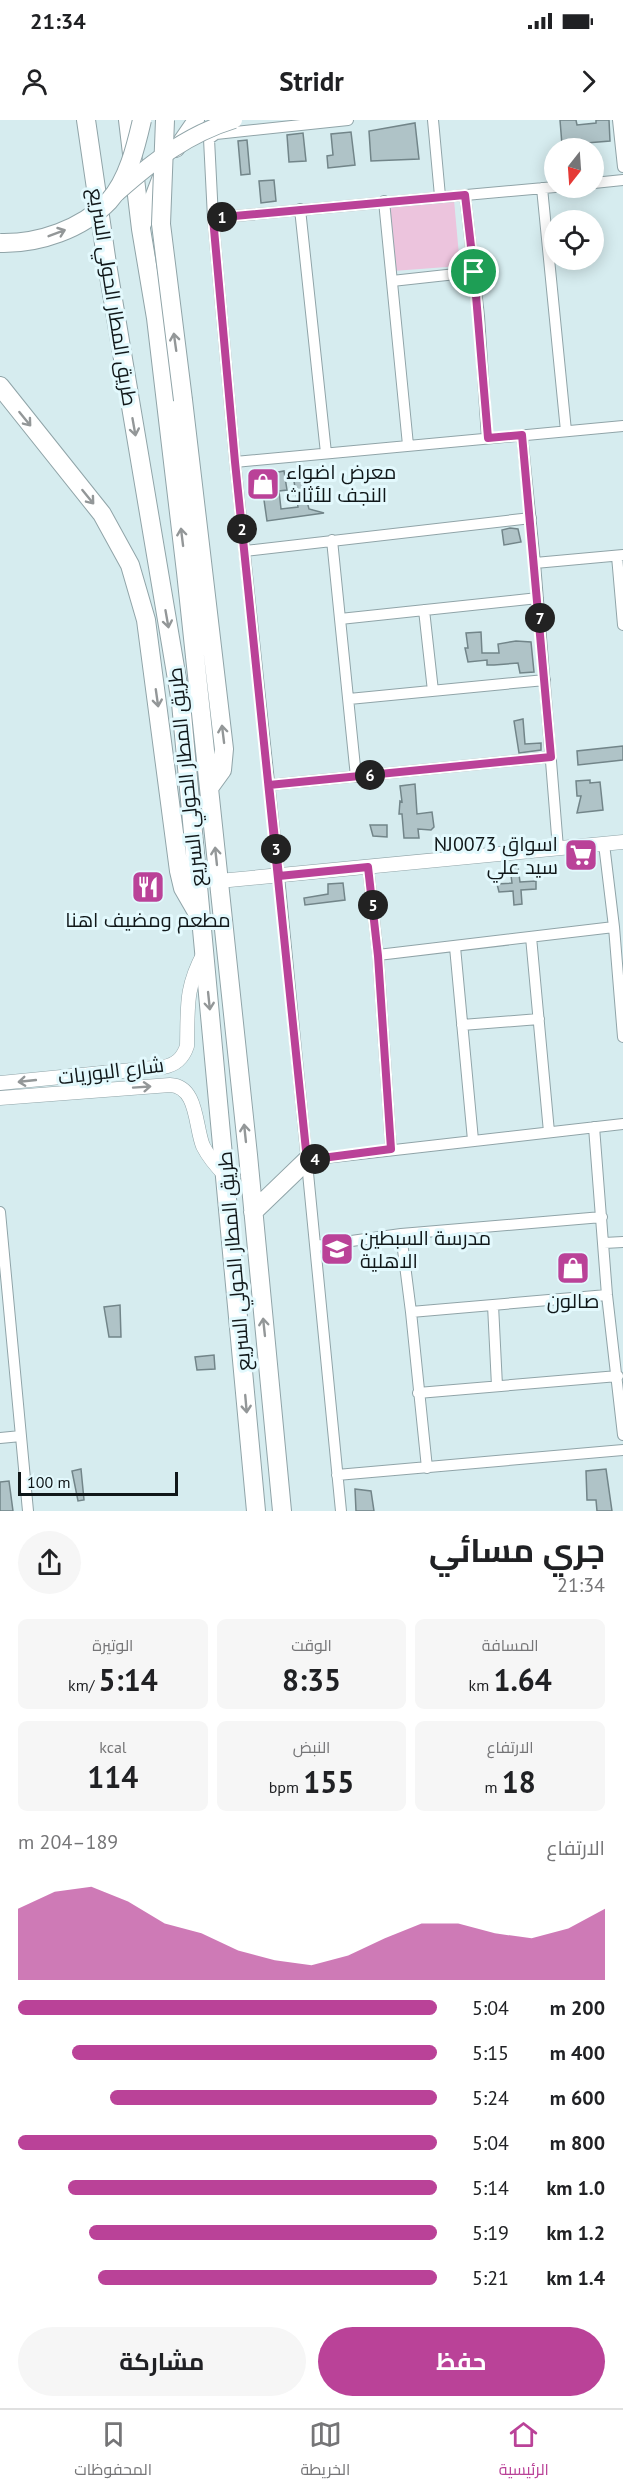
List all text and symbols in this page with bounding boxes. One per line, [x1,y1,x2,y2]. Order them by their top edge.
text: 21:34 [30,7,86,35]
text: Stridr [279,64,344,98]
icon: person [18,65,51,98]
icon: forward [572,65,605,98]
north arrow [544,138,604,198]
map controls [544,138,604,270]
street label: طريق المطار الحولي السريع [80,186,143,408]
pin: 1 [207,202,237,232]
text: 1 [217,207,227,227]
button: locate [544,210,604,270]
one-way arrow [47,227,66,238]
pin [448,246,499,297]
icon: arrive [457,255,490,288]
one-way arrow [169,332,180,352]
one-way arrow [19,411,32,427]
one-way arrow [129,416,140,436]
place label: معرض اضواء النجف للأثاث [286,459,396,508]
shop icon: معرض اضواء النجف للأثاث [245,466,281,502]
one-way arrow [82,489,95,505]
pin: 2 [227,514,257,544]
text: 2 [237,519,247,539]
one-way arrow [176,527,187,547]
pin: 7 [525,603,555,633]
text: 7 [535,608,545,628]
one-way arrow [161,609,172,628]
street label: طريق المطار الحولي السريع [162,666,213,888]
one-way arrow [151,687,162,707]
one-way arrow [217,725,228,745]
pin: 6 [355,760,385,790]
text: 6 [365,765,375,785]
place label: NJ0073 اسواق سيد علي [434,831,558,883]
pin: 3 [261,834,291,864]
supermarket icon: NJ0073 اسواق سيد علي [563,837,599,873]
text: 3 [271,839,281,859]
one-way arrow [210,846,221,866]
restaurant icon: مطعم ومضيف اهنا [130,869,166,905]
pin: 5 [358,890,388,920]
text: 5 [368,895,378,915]
place label: مطعم ومضيف اهنا [65,907,231,934]
one-way arrow [204,990,215,1010]
street label: شارع البوريات [57,1052,165,1091]
one-way arrow [17,1076,37,1087]
one-way arrow [132,1081,152,1092]
one-way arrow [240,1124,251,1144]
pin: 4 [300,1144,330,1174]
text: 4 [310,1149,320,1169]
street label: طريق المطار الحولي السريع [211,1150,260,1372]
place label: مدرسة السبطين الاهلية [360,1225,491,1274]
school or university icon: مدرسة السبطين الاهلية [319,1231,355,1267]
shop icon: صالون [555,1250,591,1286]
place label: صالون [547,1288,599,1314]
one-way arrow [258,1318,269,1338]
one-way arrow [241,1393,252,1413]
scale bar [18,1469,178,1496]
text: 100 m [27,1472,70,1492]
text: جري مسائي [429,1528,605,1571]
button: share [18,1531,81,1594]
text: 21:34 [557,1572,605,1598]
text: الوتيرة [92,1635,133,1655]
text: الوقت [291,1635,332,1655]
text: المسافة [482,1635,539,1655]
text: 5:14 [99,1660,158,1699]
text: 8:35 [282,1660,341,1699]
text: 1.64 [493,1660,552,1699]
text: /km [68,1675,99,1695]
text: km [468,1675,493,1695]
text: kcal [99,1737,126,1757]
text: النبض [293,1737,330,1757]
text: الارتفاع [487,1737,534,1757]
text: 114 [87,1757,138,1796]
text: 155 [303,1762,354,1801]
text: 18 [502,1762,536,1801]
text: bpm [269,1777,303,1797]
text: m [485,1777,502,1797]
text: 189–204 m [18,1829,118,1855]
text: الارتفاع [546,1835,605,1861]
text: 5:04 [472,1995,509,2021]
text: 200 m [550,1995,605,2021]
text: 5:15 [472,2040,509,2066]
text: 400 m [550,2040,605,2066]
text: 5:24 [472,2085,509,2111]
text: 600 m [550,2085,605,2111]
text: 5:04 [472,2130,509,2156]
text: 800 m [550,2130,605,2156]
text: 5:14 [472,2175,509,2201]
text: 1.0 km [546,2175,605,2201]
text: 5:19 [472,2220,509,2246]
text: 1.2 km [546,2220,605,2246]
text: 5:21 [472,2265,509,2291]
text: 1.4 km [546,2265,605,2291]
button: مشاركة [18,2327,306,2396]
button: حفظ [318,2327,605,2396]
tab: المحفوظات [74,2418,152,2484]
tab: الخريطة [300,2418,350,2484]
tab: الرئيسية [499,2418,549,2484]

